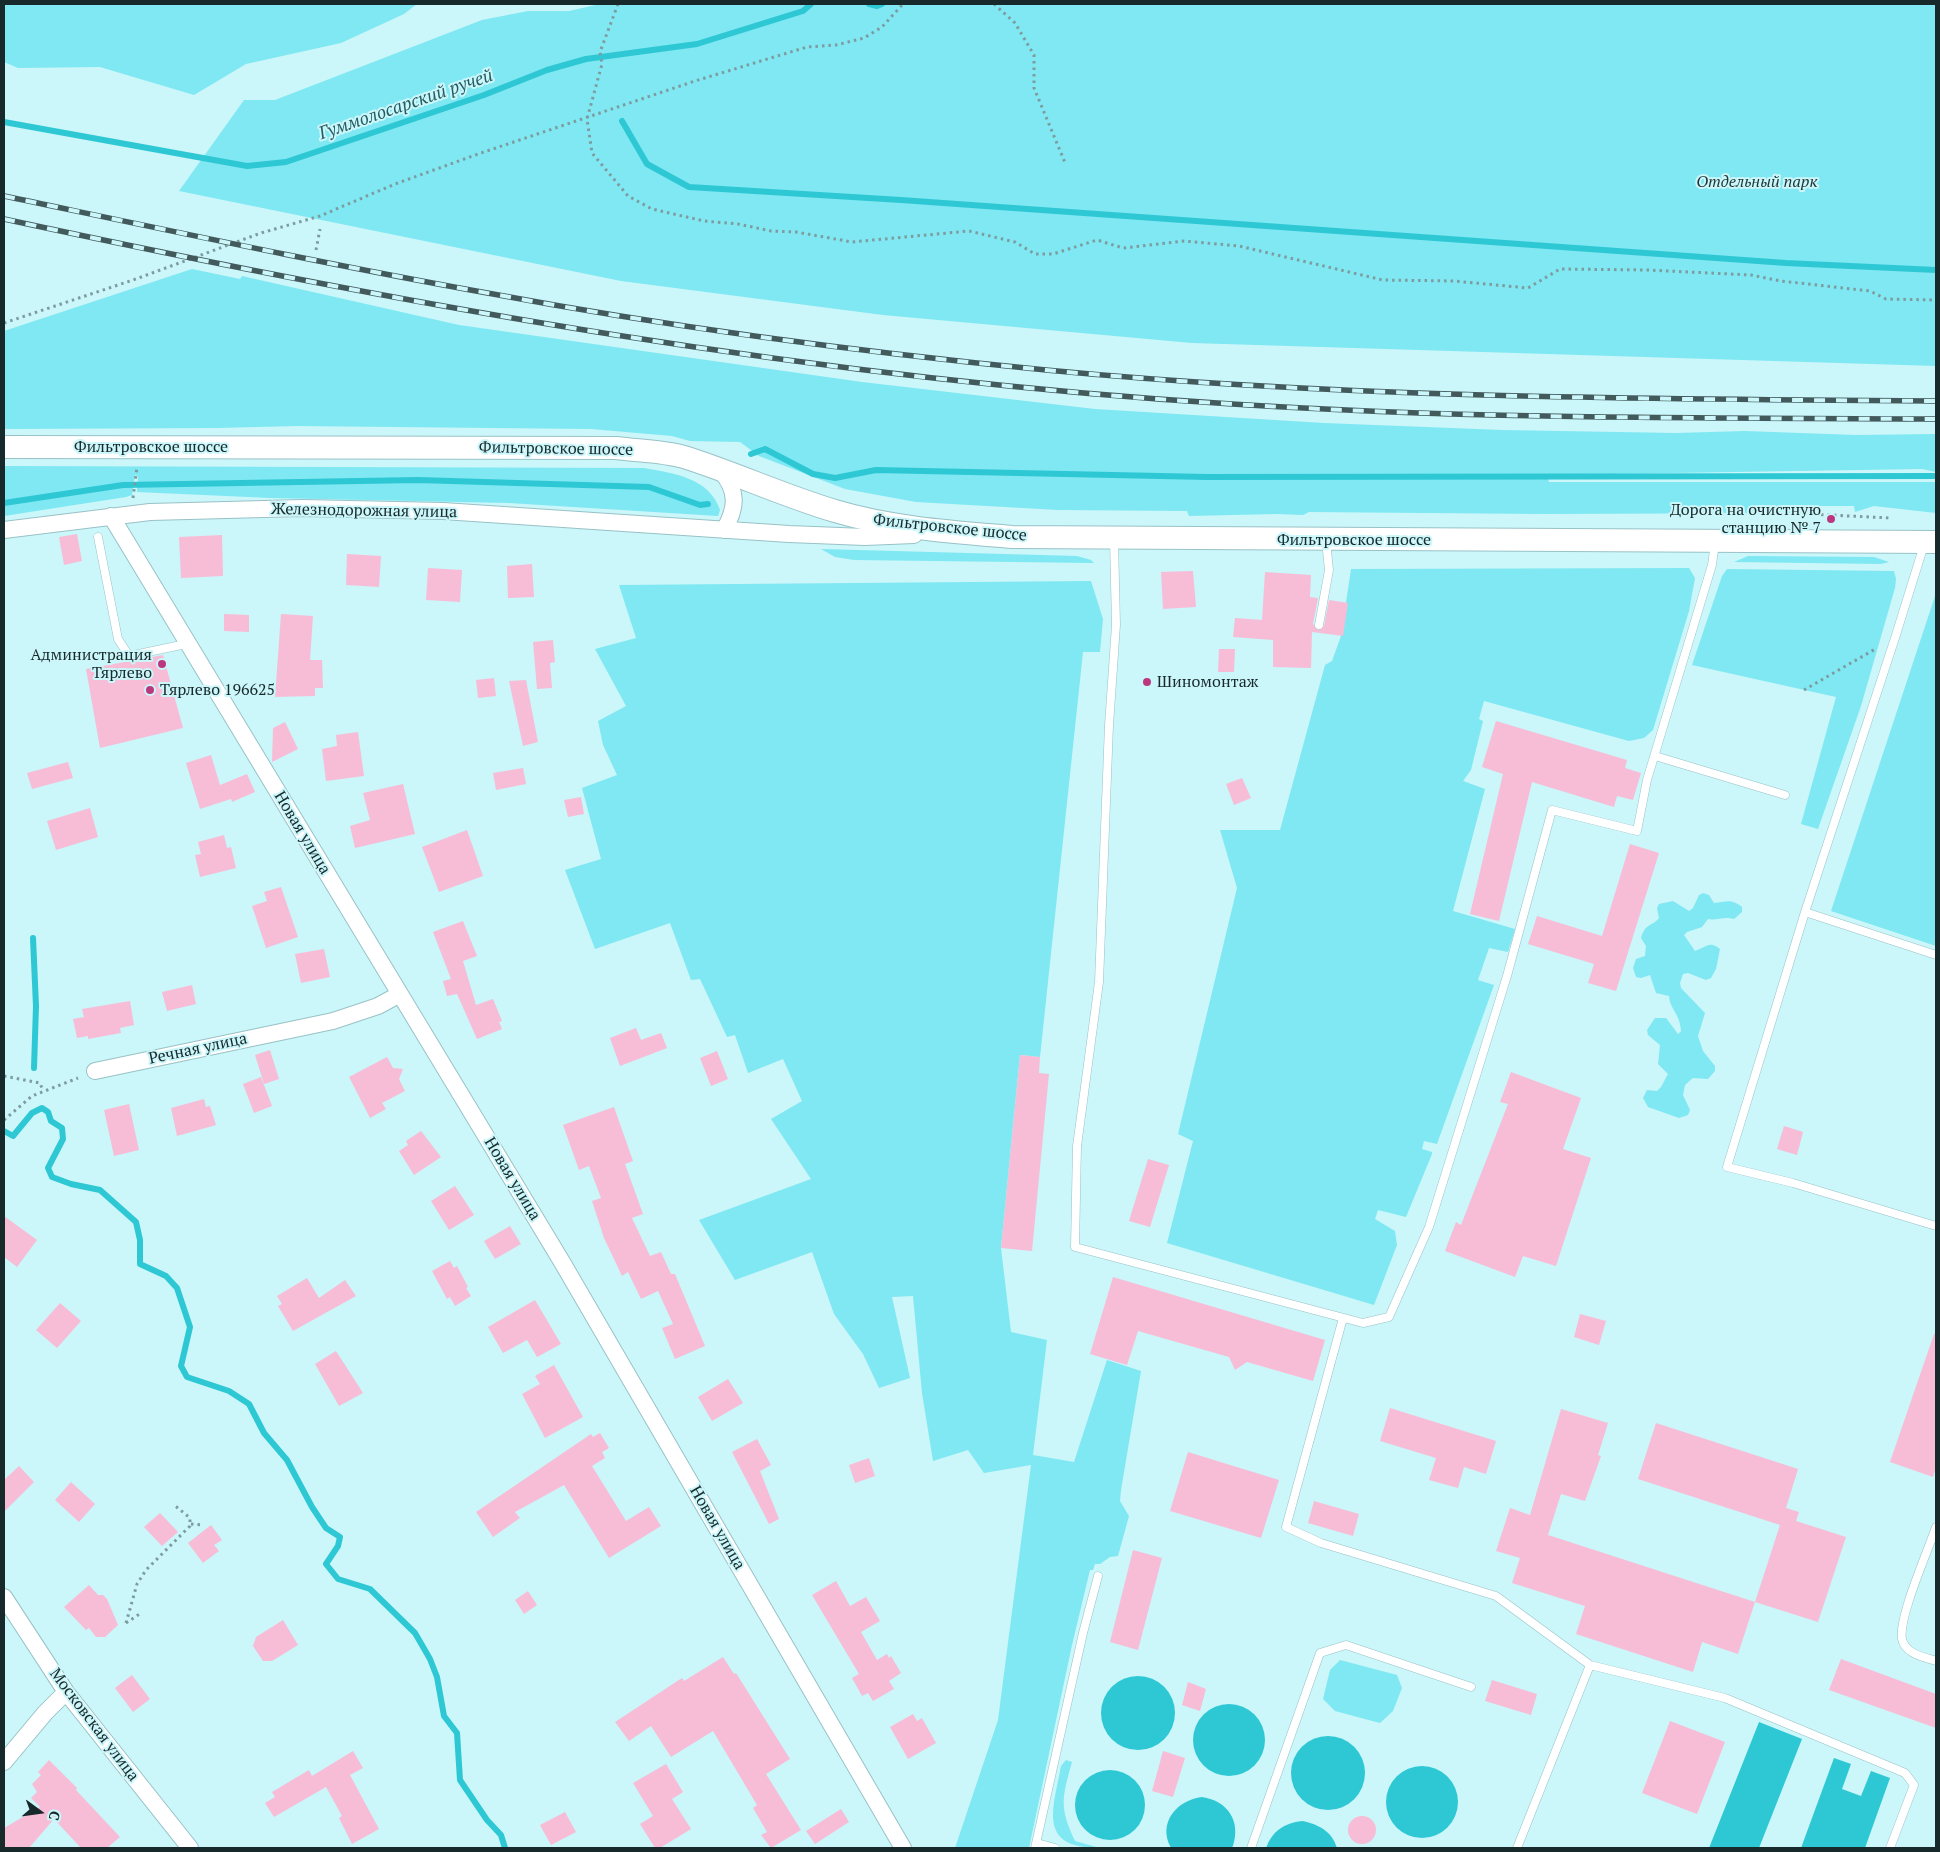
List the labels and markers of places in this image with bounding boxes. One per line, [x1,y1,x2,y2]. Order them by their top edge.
place label: Дорога на очистную станцию № 7 [1670,500,1821,538]
marker: Дорога на очистную станцию № 7 [1825,513,1837,525]
place label: Администрация Тярлево [30,645,152,683]
marker: Администрация Тярлево [156,658,168,670]
place label: Шиномонтаж [1157,672,1258,692]
marker: Шиномонтаж [1141,676,1153,688]
place label: Тярлево 196625 [160,680,275,700]
marker: Тярлево 196625 [144,684,156,696]

